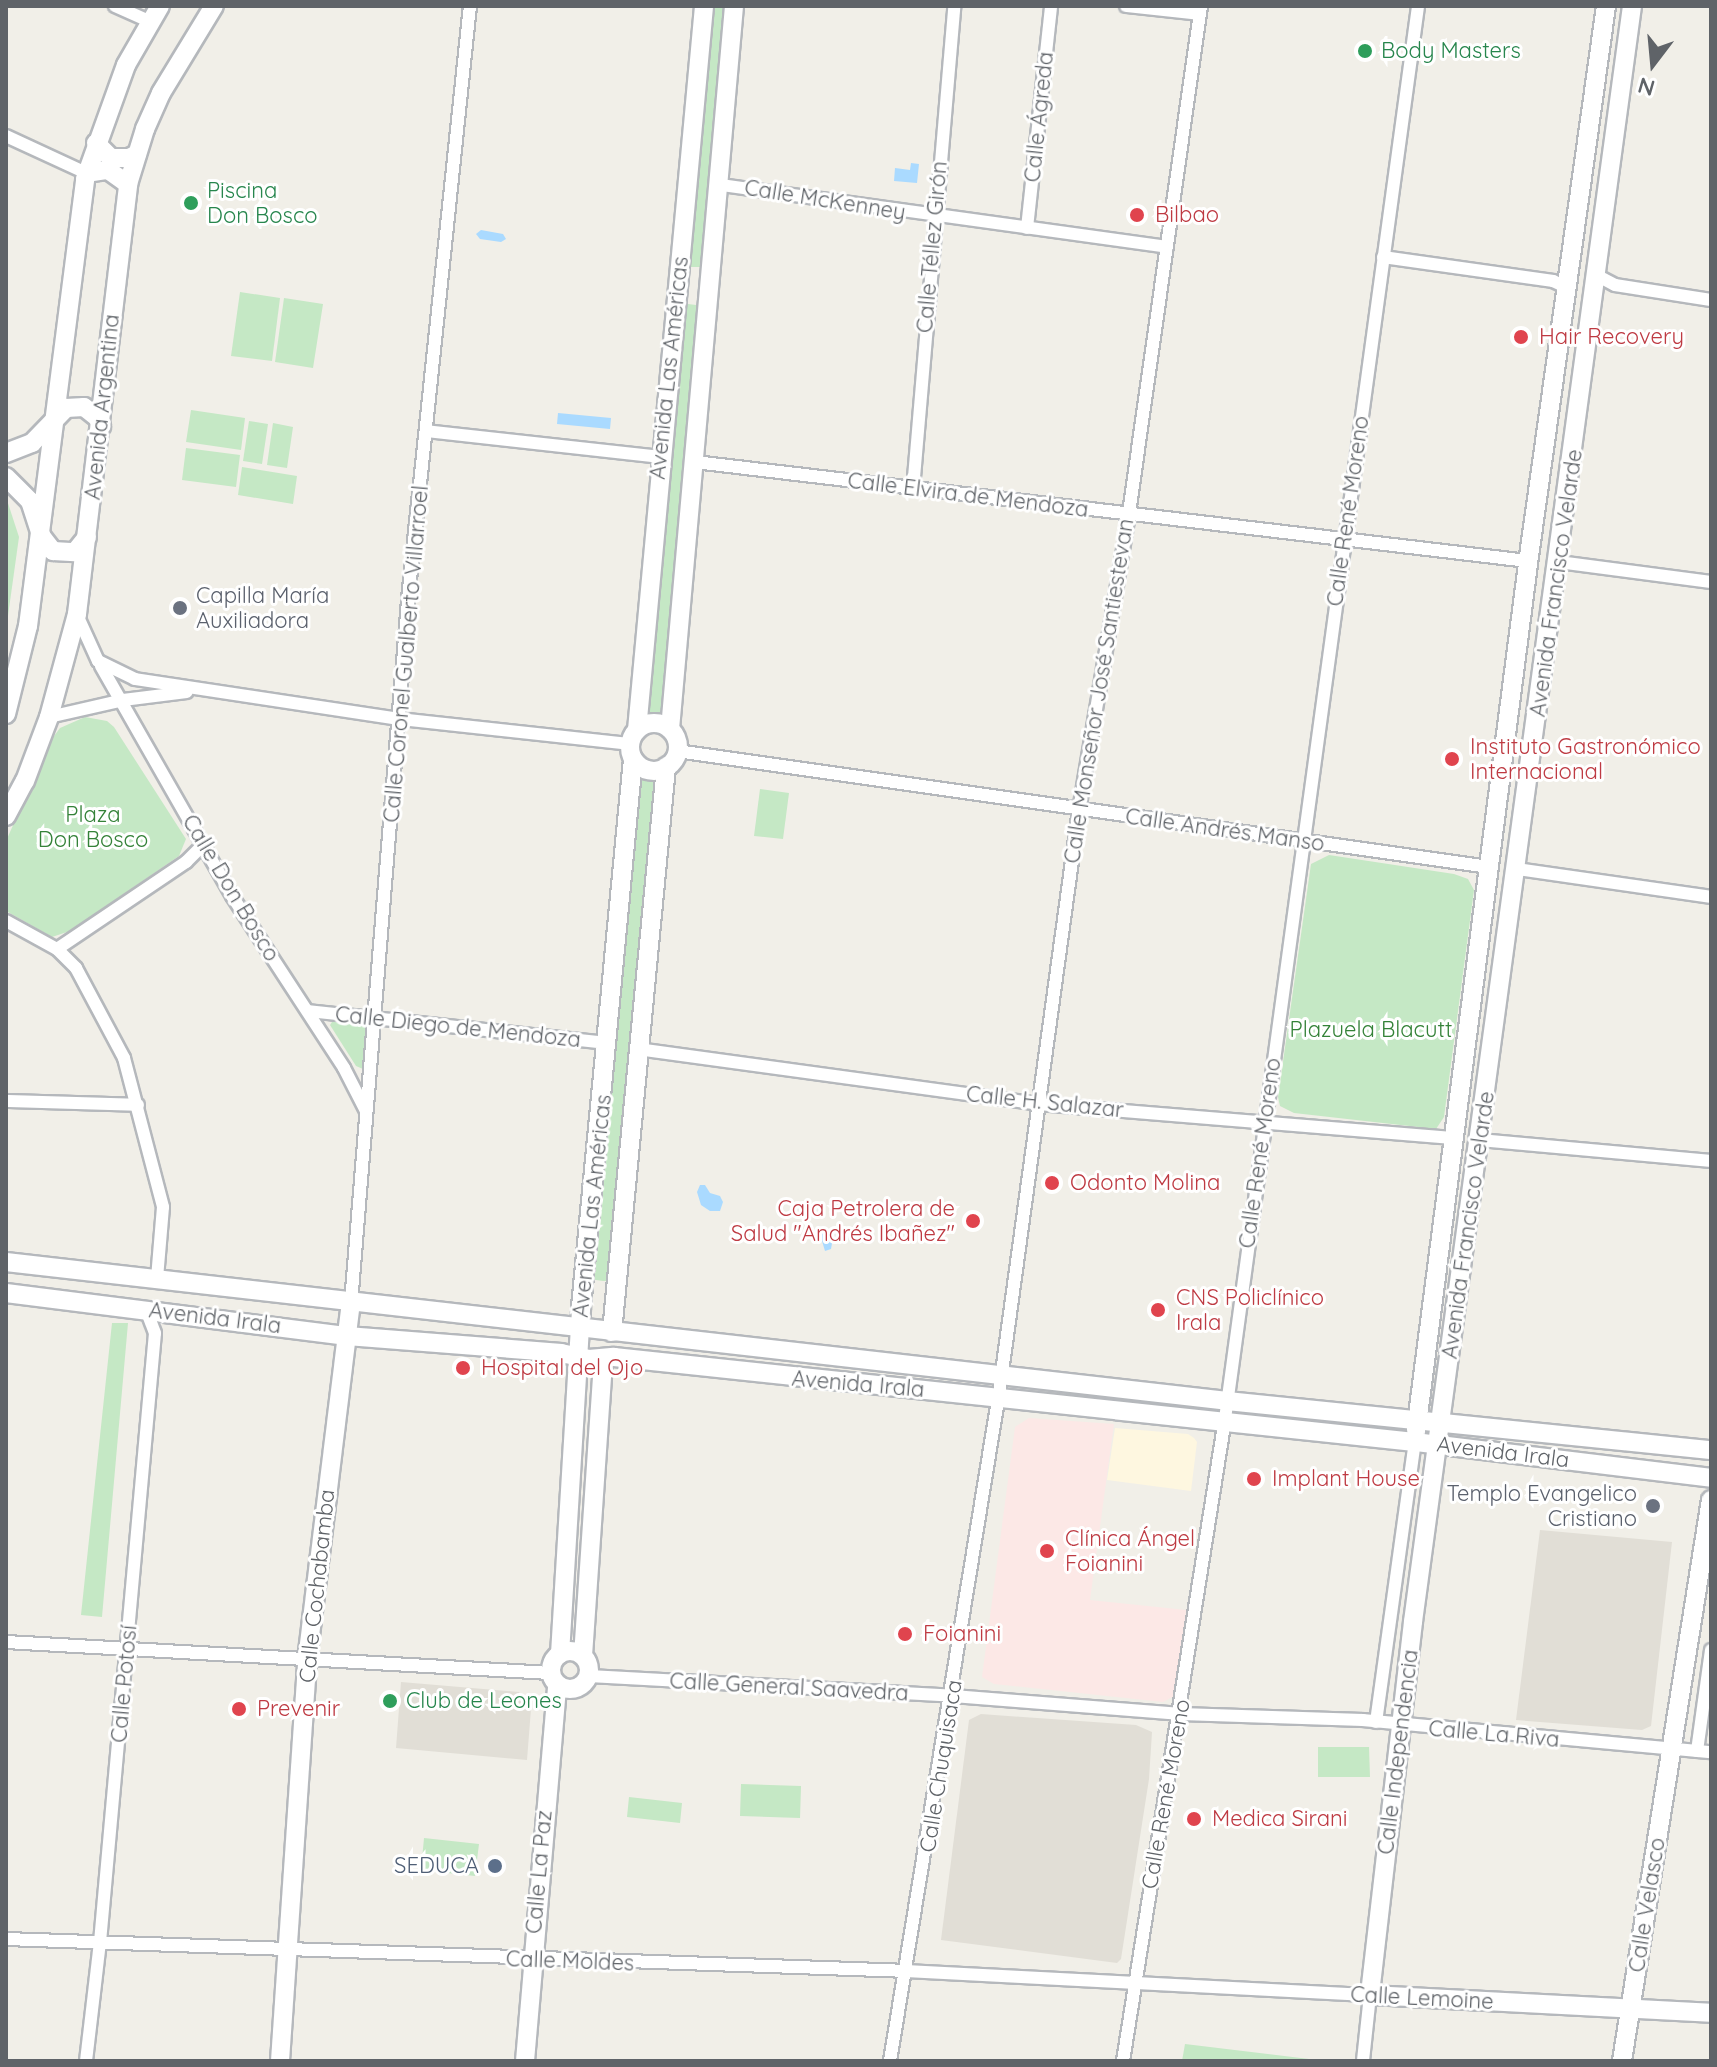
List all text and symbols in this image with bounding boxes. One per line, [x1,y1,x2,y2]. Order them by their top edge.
north arrow [1613,24,1693,104]
place label: Body Masters [1381,38,1521,64]
marker: Body Masters [1356,42,1374,60]
street label: Calle Ágreda [1019,50,1059,184]
text: N [1635,71,1658,103]
street label: Calle Téllez Girón [911,160,953,334]
street label: Calle McKenney [743,174,907,226]
place label: Piscina Don Bosco [207,177,318,228]
marker: Piscina Don Bosco [182,194,200,212]
place label: Bilbao [1155,202,1219,228]
marker: Bilbao [1126,204,1148,226]
street label: Avenida Las Américas [644,255,694,481]
street label: Avenida Argentina [79,313,125,501]
place label: Hair Recovery [1539,324,1684,350]
marker: Hair Recovery [1510,326,1532,348]
street label: Calle René Moreno [1322,414,1374,608]
street label: Avenida Francisco Velarde [1524,447,1588,719]
street label: Calle Elvira de Mendoza [846,467,1090,523]
street label: Calle Coronel Gualberto Villarroel [378,484,434,824]
street label: Calle Monseñor José Santiestevan [1059,517,1139,865]
place label: Capilla María Auxiliadora [196,582,329,634]
marker: Capilla María Auxiliadora [171,599,189,617]
place label: Instituto Gastronómico Internacional [1470,733,1701,784]
marker: Instituto Gastronómico Internacional [1441,748,1463,770]
park label: Plaza Don Bosco [38,801,148,852]
street label: Calle Andrés Manso [1124,803,1326,857]
street label: Calle Don Bosco [177,810,285,966]
street label: Calle Diego de Mendoza [334,1001,582,1053]
park label: Plazuela Blacutt [1290,1017,1452,1043]
street label: Calle René Moreno [1234,1056,1286,1250]
street label: Calle H. Salazar [965,1081,1125,1123]
street label: Avenida Francisco Velarde [1436,1089,1500,1361]
street label: Avenida Las Américas [567,1093,617,1319]
place label: Odonto Molina [1070,1170,1220,1196]
marker: Odonto Molina [1041,1172,1063,1194]
place label: Caja Petrolera de Salud "Andrés Ibañez" [731,1195,955,1246]
marker: Caja Petrolera de Salud "Andrés Ibañez" [962,1210,984,1232]
place label: CNS Policlínico Irala [1176,1284,1324,1336]
street label: Avenida Irala [147,1297,283,1339]
marker: CNS Policlínico Irala [1147,1299,1169,1321]
place label: Hospital del Ojo [481,1355,643,1381]
marker: Hospital del Ojo [452,1357,474,1379]
street label: Avenida Irala [791,1365,925,1403]
street label: Avenida Irala [1435,1431,1571,1473]
place label: Implant House [1272,1466,1420,1492]
marker: Implant House [1243,1468,1265,1490]
place label: Templo Evangelico Cristiano [1446,1480,1637,1532]
street label: Calle Cochabamba [294,1488,340,1684]
marker: Templo Evangelico Cristiano [1644,1497,1662,1515]
place label: Clínica Ángel Foianini [1065,1525,1195,1576]
marker: Clínica Ángel Foianini [1036,1540,1058,1562]
place label: Foianini [923,1621,1001,1647]
marker: Foianini [894,1623,916,1645]
street label: Calle Potosí [106,1624,142,1744]
street label: Calle Independencia [1372,1648,1424,1856]
street label: Calle General Saavedra [669,1668,909,1706]
street label: Calle Chuquisaca [914,1678,968,1854]
place label: Club de Leones [406,1688,562,1714]
marker: Club de Leones [381,1692,399,1710]
place label: Prevenir [257,1696,340,1722]
street label: Calle René Moreno [1136,1697,1196,1891]
marker: Prevenir [228,1698,250,1720]
street label: Calle La Riva [1427,1715,1561,1753]
place label: Medica Sirani [1212,1806,1347,1832]
marker: Medica Sirani [1183,1808,1205,1830]
street label: Calle La Paz [520,1809,558,1935]
street label: Calle Velasco [1623,1836,1671,1974]
place label: SEDUCA [394,1853,479,1879]
marker: SEDUCA [486,1857,504,1875]
street label: Calle Moldes [505,1946,635,1976]
street label: Calle Lemoine [1350,1981,1494,2015]

